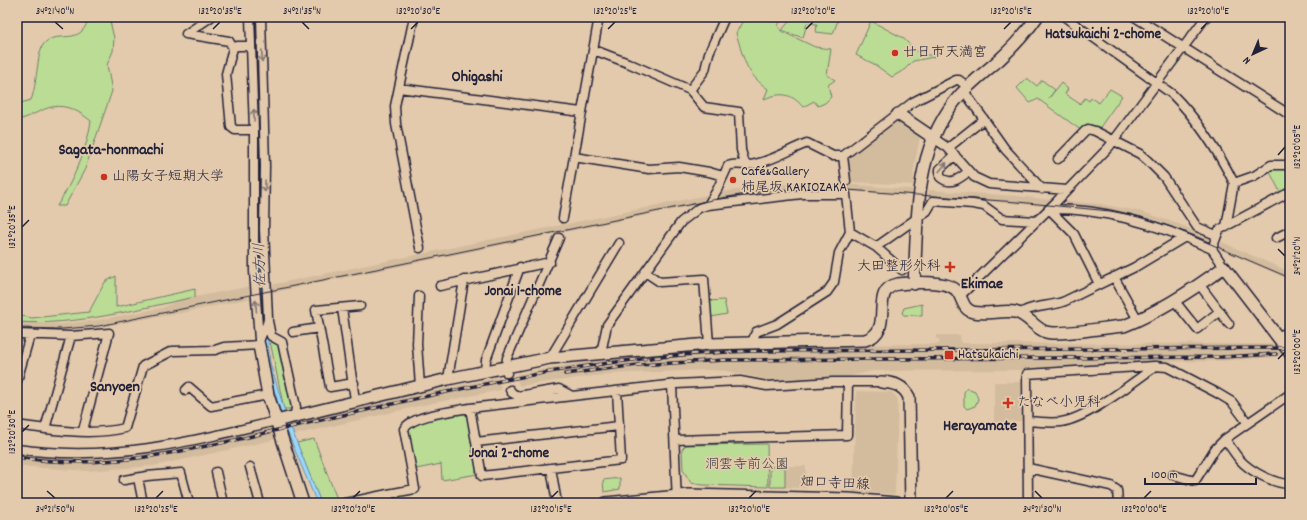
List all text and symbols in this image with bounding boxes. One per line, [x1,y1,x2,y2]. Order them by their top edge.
text: 34°21'40"N [36,5,74,19]
text: 132°20'35"E [198,5,242,19]
text: 34°21'35"N [283,5,321,19]
text: 132°20'30"E [396,5,440,19]
text: 132°20'25"E [593,5,637,19]
text: 132°20'20"E [791,5,835,19]
text: 132°20'15"E [991,5,1032,19]
text: 132°20'10"E [1187,5,1229,19]
district label: Hatsukaichi 2-chome [1045,24,1161,46]
north arrow [1233,34,1273,74]
place label: 廿日市天満宮 [903,43,987,63]
marker: 廿日市天満宮 [890,48,900,58]
one-way arrow [258,49,265,62]
text: N [1240,52,1255,67]
district label: Ohigashi [452,66,503,89]
one-way arrow [250,109,258,122]
text: 132°20'05"E [1291,124,1305,169]
district label: Sagata-honmachi [59,139,164,162]
one-way arrow [939,161,947,172]
place label: Café&Gallery 柿尾坂 KAKIOZAKA [741,162,847,198]
place label: 山陽女子短期大学 [112,167,224,187]
marker: 山陽女子短期大学 [99,172,109,182]
marker: Café&Gallery 柿尾坂 KAKIOZAKA [728,175,738,185]
one-way arrow [261,179,268,192]
text: 132°20'35"E [6,205,20,249]
text: 34°21'20"N [1291,237,1305,275]
water label: 佐方川 [249,242,273,288]
place label: 大田整形外科 [857,257,941,277]
marker: 大田整形外科 [944,261,956,273]
district label: Ekimae [961,273,1003,296]
district label: Jonai 1-chome [484,281,562,303]
one-way arrow [253,300,260,313]
text: 132°20'00"E [1291,329,1305,375]
place label: Hatsukaichi [958,345,1019,365]
marker: Hatsukaichi [943,349,955,361]
district label: Sanyoen [90,376,140,399]
place label: たなべ小児科 [1017,393,1101,413]
marker: たなべ小児科 [1002,397,1014,409]
text: 132°20'30"E [6,410,20,454]
district label: Herayamate [943,415,1017,438]
district label: Jonai 2-chome [469,443,550,465]
park label: 洞雲寺前公園 [705,455,789,475]
scale bar [1145,460,1256,486]
text: 100 m [1151,467,1178,484]
street label: 畑口寺田線 [800,472,870,496]
text: 34°21'50"N [36,503,75,517]
text: 132°20'25"E [134,503,178,517]
text: 132°20'20"E [331,503,375,517]
text: 132°20'15"E [531,503,572,517]
text: 132°20'10"E [728,503,770,517]
text: 132°20'05"E [924,503,969,517]
text: 34°21'30"N [1023,503,1061,517]
text: 132°20'00"E [1122,503,1167,517]

